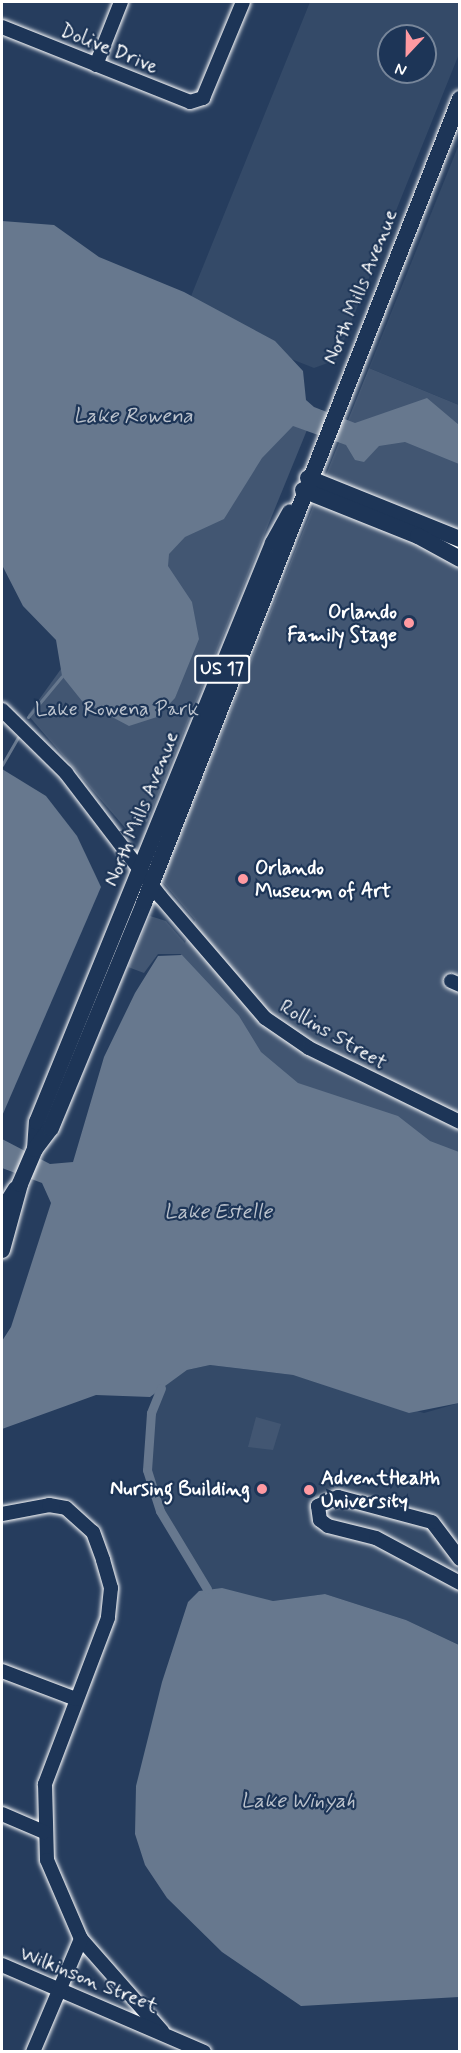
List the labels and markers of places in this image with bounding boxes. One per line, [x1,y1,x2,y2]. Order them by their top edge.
place label: Orlando Family Stage [287,600,397,647]
marker: Orlando Family Stage [402,616,416,630]
place label: Orlando Museum of Art [255,856,390,903]
marker: Orlando Museum of Art [236,872,250,886]
place label: AdventHealth University [321,1466,440,1513]
place label: Nursing Building [115,1477,250,1501]
marker: Nursing Building [255,1482,269,1496]
marker: AdventHealth University [302,1483,316,1497]

